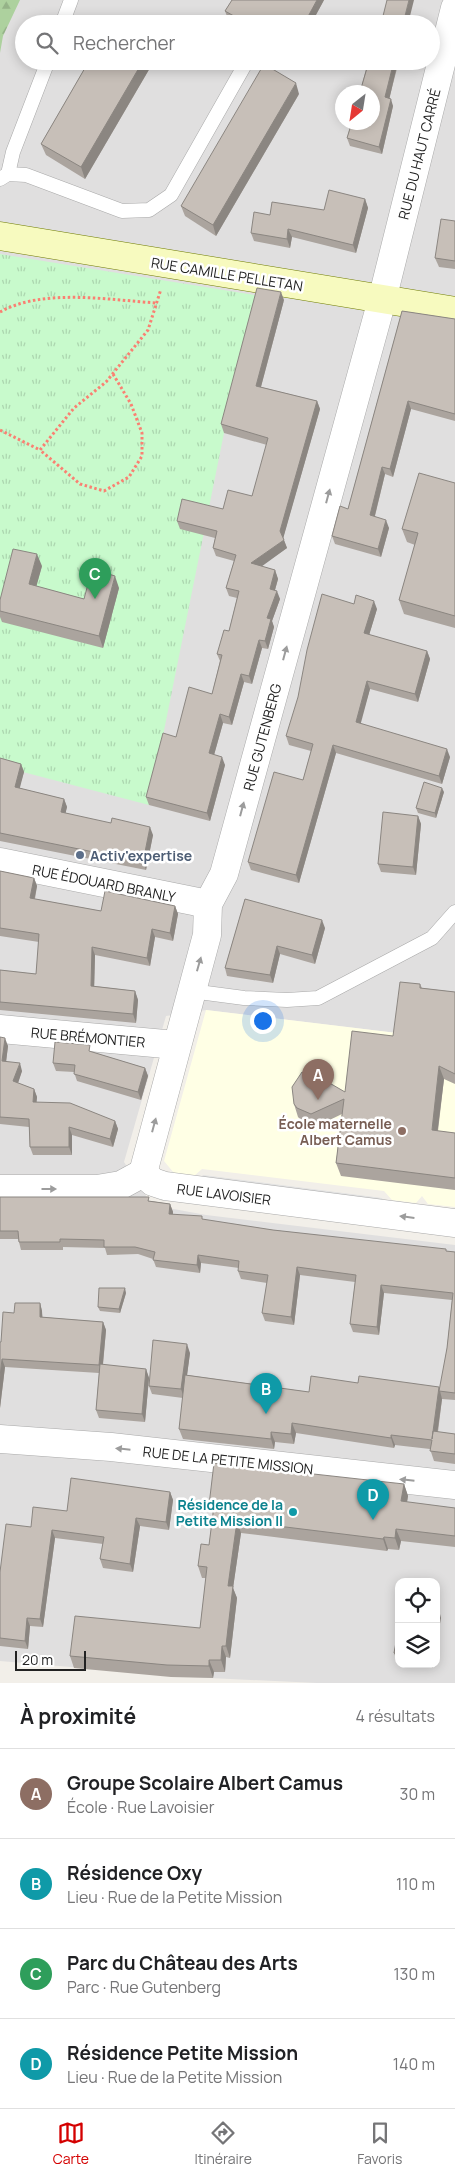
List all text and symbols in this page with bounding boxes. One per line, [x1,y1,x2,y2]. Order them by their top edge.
search box [15,15,440,70]
icon: search [33,29,61,57]
text: Rechercher [73,30,175,56]
north arrow [335,85,380,130]
street label: RUE DU HAUT CARRÉ [394,86,444,222]
street label: RUE CAMILLE PELLETAN [150,253,304,295]
one-way arrow [325,488,333,503]
pin: C [79,558,111,599]
one-way arrow [281,645,289,660]
street label: RUE GUTENBERG [239,681,285,793]
one-way arrow [238,802,246,817]
place label: Activ'expertise [90,846,192,865]
marker: Activ'expertise [74,849,86,861]
street label: RUE ÉDOUARD BRANLY [31,860,178,906]
one-way arrow [195,957,203,972]
your location [250,1008,276,1034]
street label: RUE BRÉMONTIER [30,1023,146,1051]
pin: A [302,1059,334,1100]
place label: École maternelle Albert Camus [278,1114,392,1149]
one-way arrow [150,1118,158,1133]
marker: École maternelle Albert Camus [396,1125,408,1137]
street label: RUE LAVOISIER [176,1179,272,1209]
one-way arrow [41,1185,57,1193]
one-way arrow [398,1213,414,1221]
pin: B [250,1373,282,1414]
street label: RUE DE LA PETITE MISSION [142,1442,314,1478]
one-way arrow [115,1445,131,1453]
one-way arrow [398,1476,414,1484]
pin: D [357,1479,389,1520]
place label: Résidence de la Petite Mission II [176,1495,283,1530]
marker: Résidence de la Petite Mission II [287,1506,299,1518]
map controls [395,1578,440,1668]
button: locate [395,1578,440,1623]
button: layers [395,1623,440,1668]
scale bar [15,1648,86,1671]
text: 20 m [22,1650,53,1669]
text: À proximité [20,1702,136,1730]
text: 4 résultats [356,1705,435,1727]
text: Groupe Scolaire Albert Camus [67,1770,343,1796]
text: A [31,1783,41,1805]
text: 30 m [400,1783,435,1805]
text: École · Rue Lavoisier [67,1796,214,1818]
text: Résidence Oxy [67,1860,202,1886]
text: B [31,1873,41,1895]
text: 110 m [396,1873,435,1895]
text: Lieu · Rue de la Petite Mission [67,1886,282,1908]
text: Parc du Château des Arts [67,1950,298,1976]
text: C [30,1963,42,1985]
text: 130 m [393,1963,435,1985]
text: Parc · Rue Gutenberg [67,1976,221,1998]
text: Résidence Petite Mission [67,2040,298,2066]
text: D [30,2053,42,2075]
text: 140 m [393,2053,435,2075]
text: Lieu · Rue de la Petite Mission [67,2066,282,2088]
tab: Carte [53,2119,89,2168]
tab: Itinéraire [194,2119,252,2168]
tab: Favoris [357,2119,402,2168]

